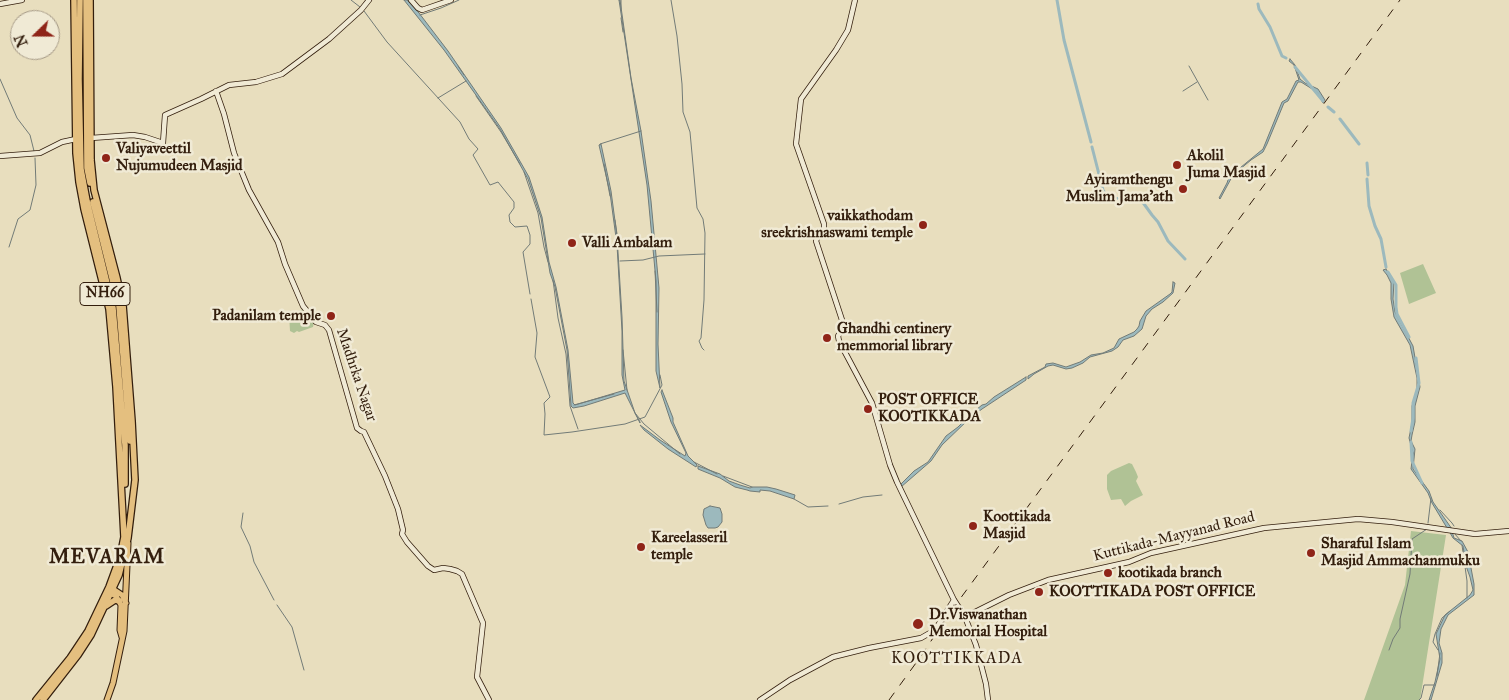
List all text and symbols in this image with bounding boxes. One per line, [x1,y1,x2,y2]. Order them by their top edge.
north arrow [10,10,60,60]
text: N [11,32,32,49]
place label: Valiyaveettil Nujumudeen Masjid [116,140,243,175]
place label: Akolil Juma Masjid [1187,147,1265,182]
marker: Valiyaveettil Nujumudeen Masjid [100,152,112,164]
marker: Akolil Juma Masjid [1171,159,1183,171]
place label: Ayiramthengu Muslim Jama'ath [1066,171,1173,206]
marker: Ayiramthengu Muslim Jama'ath [1177,183,1189,195]
place label: vaikkathodam sreekrishnaswami temple [761,207,913,242]
marker: vaikkathodam sreekrishnaswami temple [917,219,929,231]
place label: Valli Ambalam [582,234,672,252]
marker: Valli Ambalam [566,237,578,249]
road number: NH66 [80,282,130,306]
place label: Padanilam temple [212,307,321,325]
marker: Padanilam temple [325,310,337,322]
place label: Ghandhi centinery memmorial library [837,320,952,355]
street label: Madhrka Nagar [332,326,380,424]
marker: Ghandhi centinery memmorial library [821,332,833,344]
place label: POST OFFICE KOOTIKKADA [878,391,981,426]
marker: POST OFFICE KOOTIKKADA [862,403,874,415]
place label: Koottikada Masjid [983,508,1051,543]
street label: Kuttikada-Mayyanad Road [1091,508,1257,566]
marker: Koottikada Masjid [967,520,979,532]
place label: Kareelasseril temple [651,529,727,564]
place label: Sharaful Islam Masjid Ammachanmukku [1321,535,1480,570]
marker: Kareelasseril temple [635,541,647,553]
district label: MEVARAM [48,546,166,570]
marker: Sharaful Islam Masjid Ammachanmukku [1305,547,1317,559]
place label: kootikada branch [1118,564,1222,582]
marker: kootikada branch [1102,567,1114,579]
place label: KOOTTIKADA POST OFFICE [1049,583,1255,601]
marker: KOOTTIKADA POST OFFICE [1033,586,1045,598]
place label: Dr.Viswanathan Memorial Hospital [929,606,1047,641]
marker: Dr.Viswanathan Memorial Hospital [911,617,925,631]
district label: KOOTTIKKADA [890,649,1024,669]

